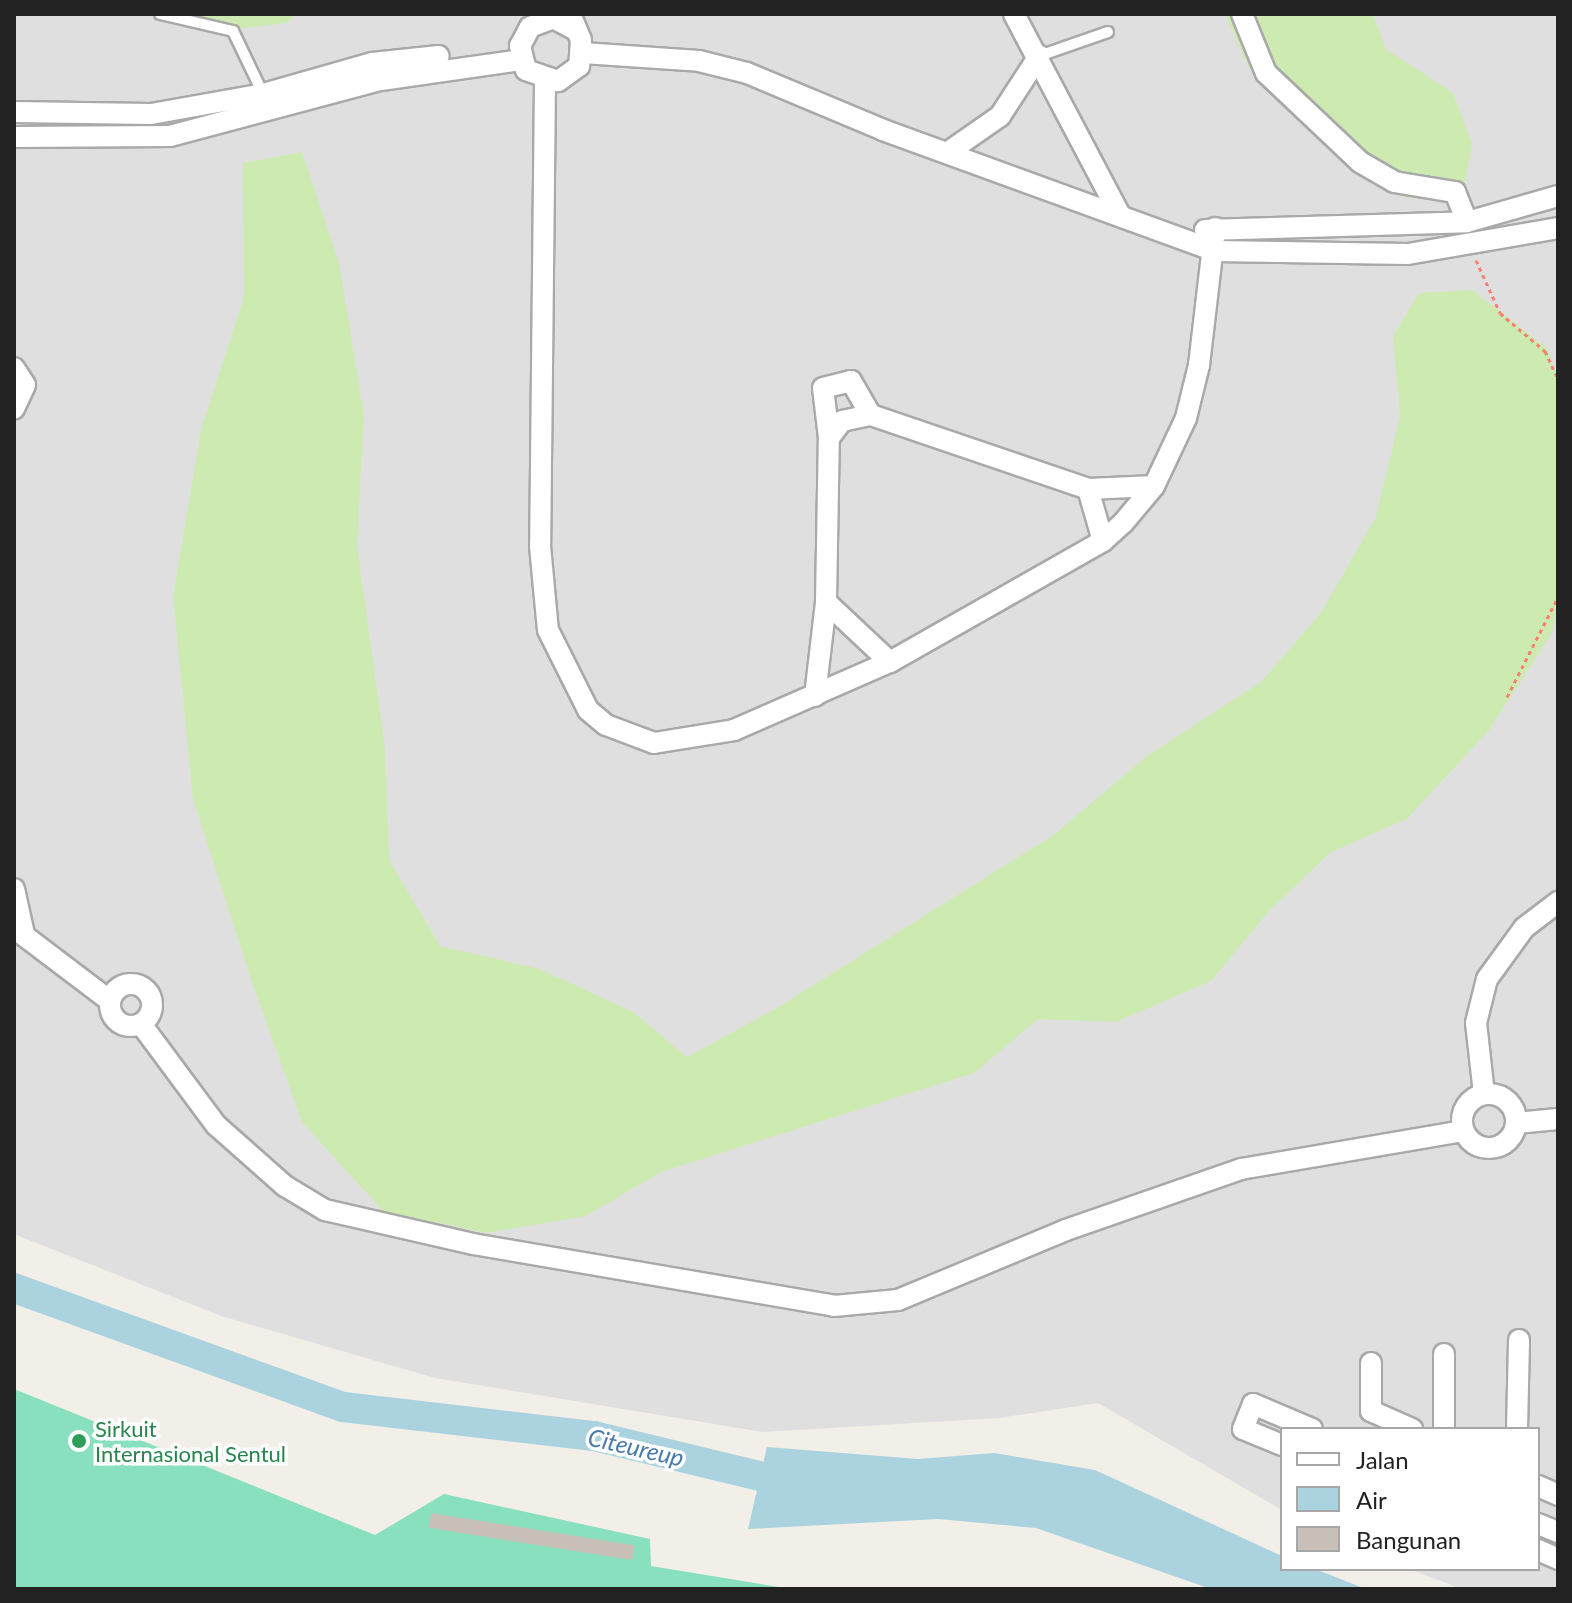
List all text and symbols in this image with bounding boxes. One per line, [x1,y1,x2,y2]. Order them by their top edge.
place label: Sirkuit Internasional Sentul [95,1415,286,1466]
water label: Citeureup [585,1422,687,1472]
legend [1280,1427,1540,1571]
marker: Sirkuit Internasional Sentul [70,1432,88,1450]
text: Jalan [1356,1445,1409,1474]
text: Air [1356,1485,1387,1514]
text: Bangunan [1356,1525,1461,1554]

